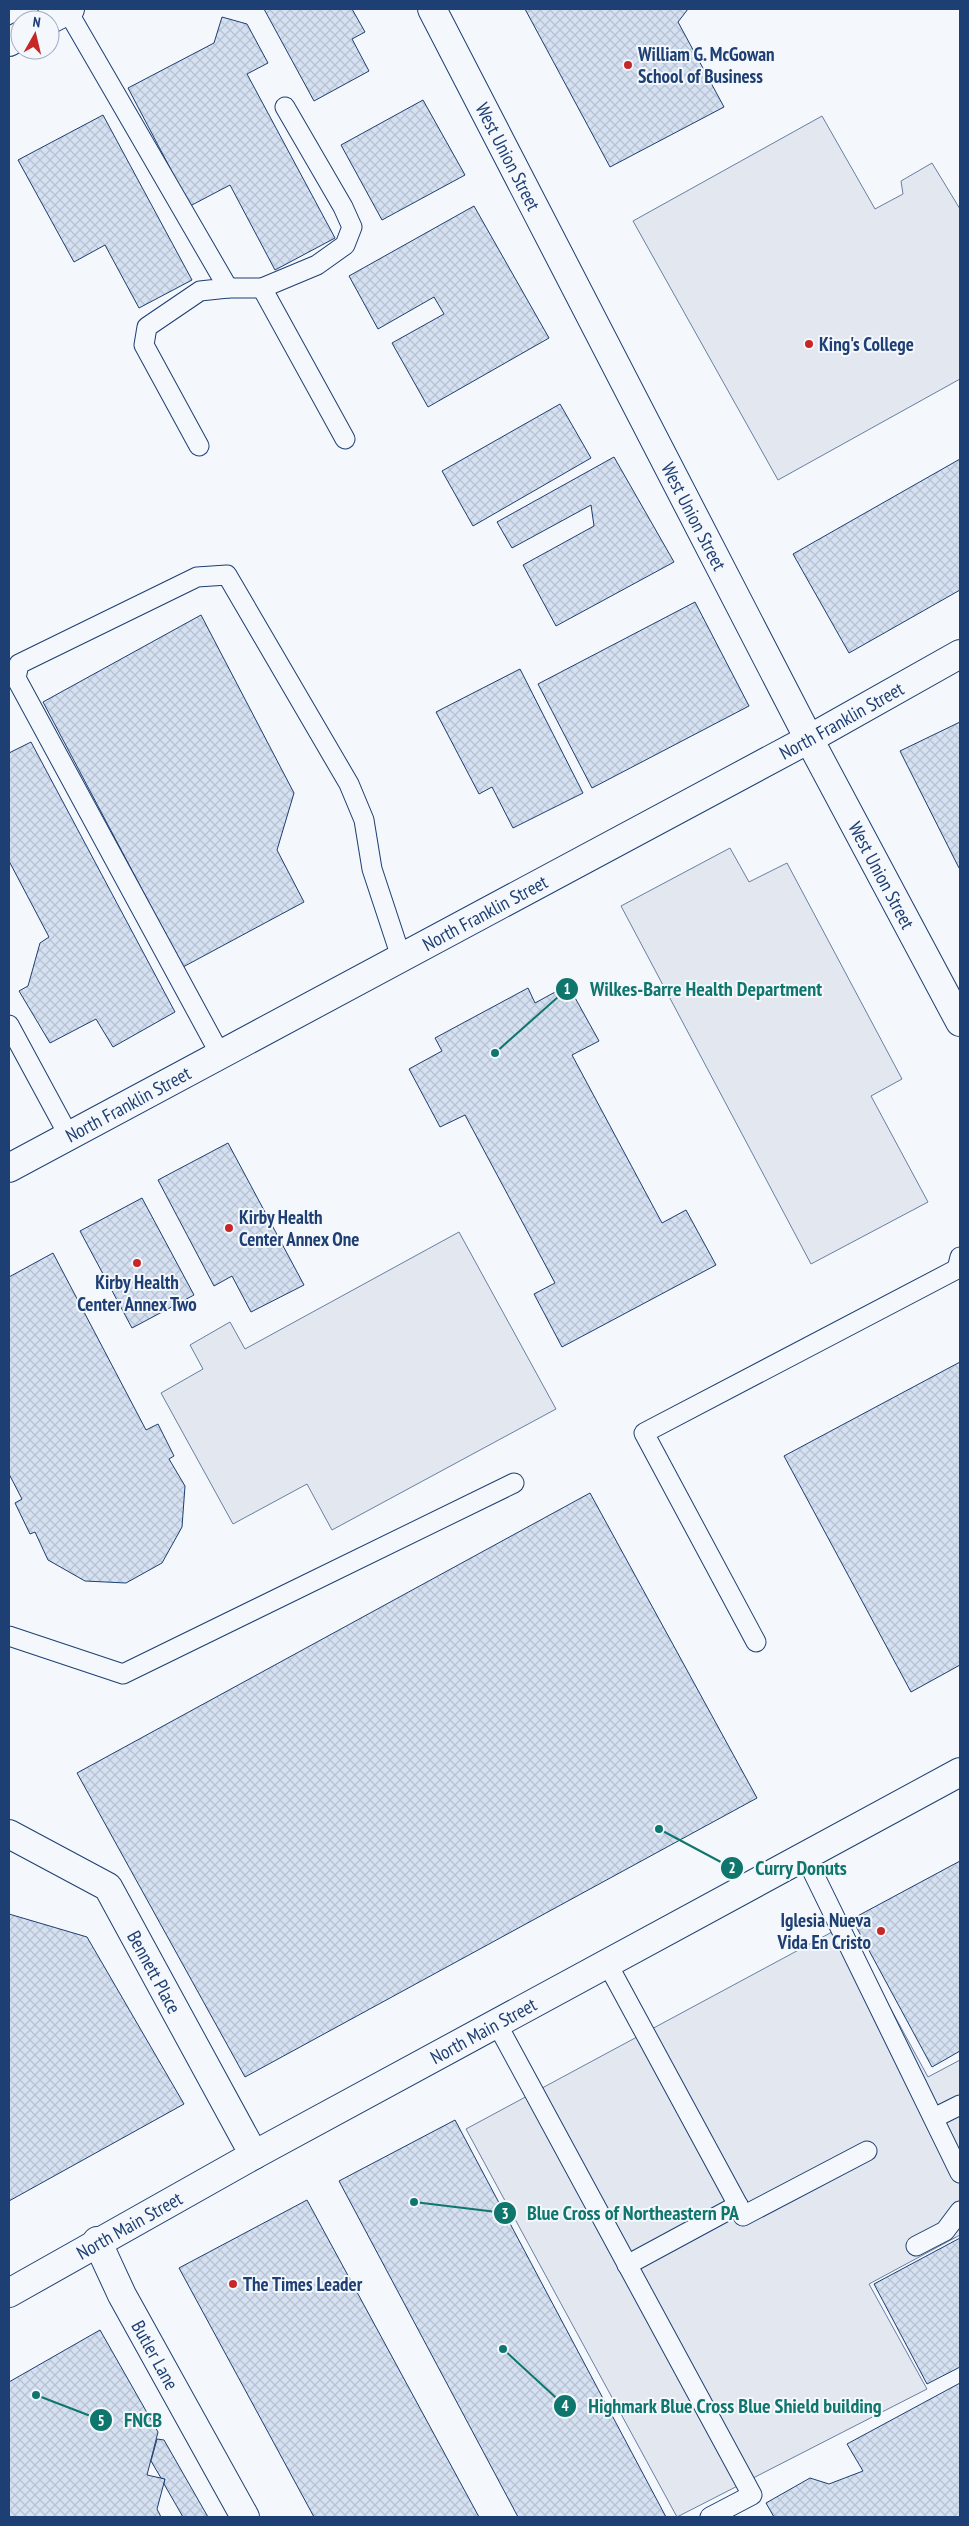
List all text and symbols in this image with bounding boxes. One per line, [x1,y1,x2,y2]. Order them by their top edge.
north arrow [10,10,60,60]
text: N [32,13,42,32]
place label: William G. McGowan School of Business [637,42,775,88]
marker: William G. McGowan School of Business [622,59,634,71]
street label: West Union Street [470,99,546,215]
place label: King's College [819,332,914,356]
marker: King's College [803,338,815,350]
street label: West Union Street [656,458,732,575]
street label: North Franklin Street [775,676,908,765]
street label: West Union Street [843,818,920,934]
street label: North Franklin Street [418,869,552,956]
callout: Wilkes-Barre Health Department [554,972,832,1007]
text: Wilkes-Barre Health Department [589,976,822,1002]
text: 1 [563,979,571,998]
street label: North Franklin Street [61,1061,195,1148]
place label: Kirby Health Center Annex One [239,1205,359,1251]
marker: Kirby Health Center Annex One [223,1222,235,1234]
marker: Kirby Health Center Annex Two [131,1257,143,1269]
place label: Kirby Health Center Annex Two [77,1270,197,1316]
callout: Curry Donuts [720,1850,857,1885]
text: Curry Donuts [755,1855,847,1881]
text: 2 [728,1858,736,1877]
place label: Iglesia Nueva Vida En Cristo [777,1908,871,1954]
marker: Iglesia Nueva Vida En Cristo [875,1925,887,1937]
street label: Bennett Place [122,1926,187,2018]
street label: North Main Street [426,1992,541,2069]
street label: North Main Street [72,2186,187,2265]
callout: Blue Cross of Northeastern PA [492,2196,749,2231]
text: Blue Cross of Northeastern PA [527,2200,740,2226]
text: 3 [501,2204,509,2223]
place label: The Times Leader [243,2272,363,2296]
marker: The Times Leader [227,2278,239,2290]
street label: Butler Lane [126,2316,184,2394]
callout: Highmark Blue Cross Blue Shield building [553,2389,892,2424]
text: Highmark Blue Cross Blue Shield building [588,2393,882,2419]
text: 4 [561,2396,569,2415]
callout: FNCB [89,2403,172,2438]
text: FNCB [124,2407,162,2433]
text: 5 [97,2411,105,2430]

